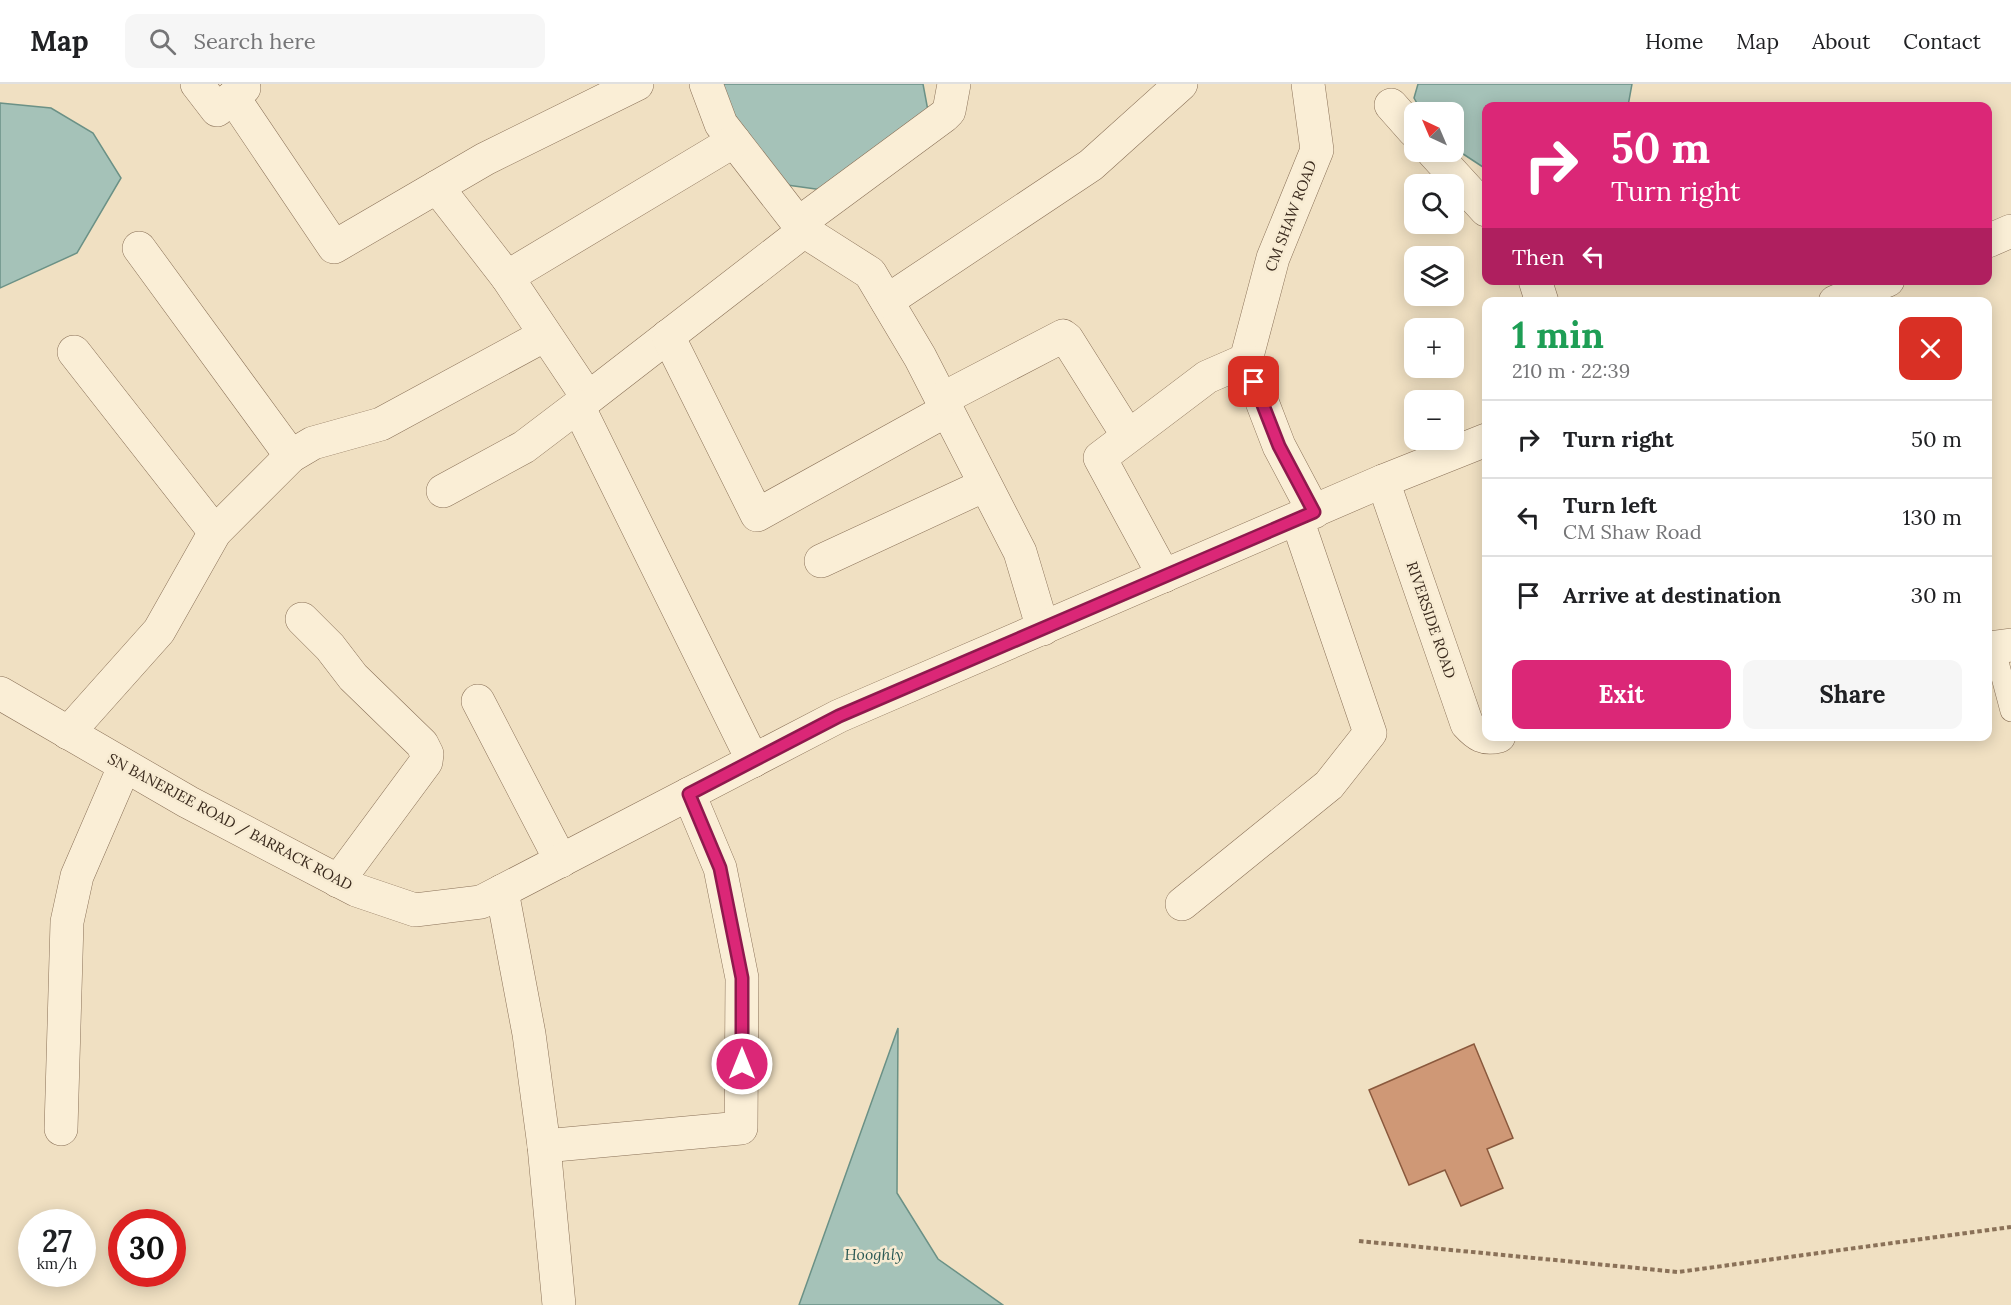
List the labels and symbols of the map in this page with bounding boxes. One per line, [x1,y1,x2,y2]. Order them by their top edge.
north arrow [1404,102,1464,162]
street label: CM SHAW ROAD [1261,157,1320,274]
pin [1228,356,1279,407]
street label: RIVERSIDE ROAD [1403,559,1460,681]
street label: SN BANERJEE ROAD / BARRACK ROAD [104,749,356,895]
position arrow [710,1032,774,1096]
speed limit sign: 30 [108,1209,186,1287]
water label: Hooghly [844,1244,904,1264]

